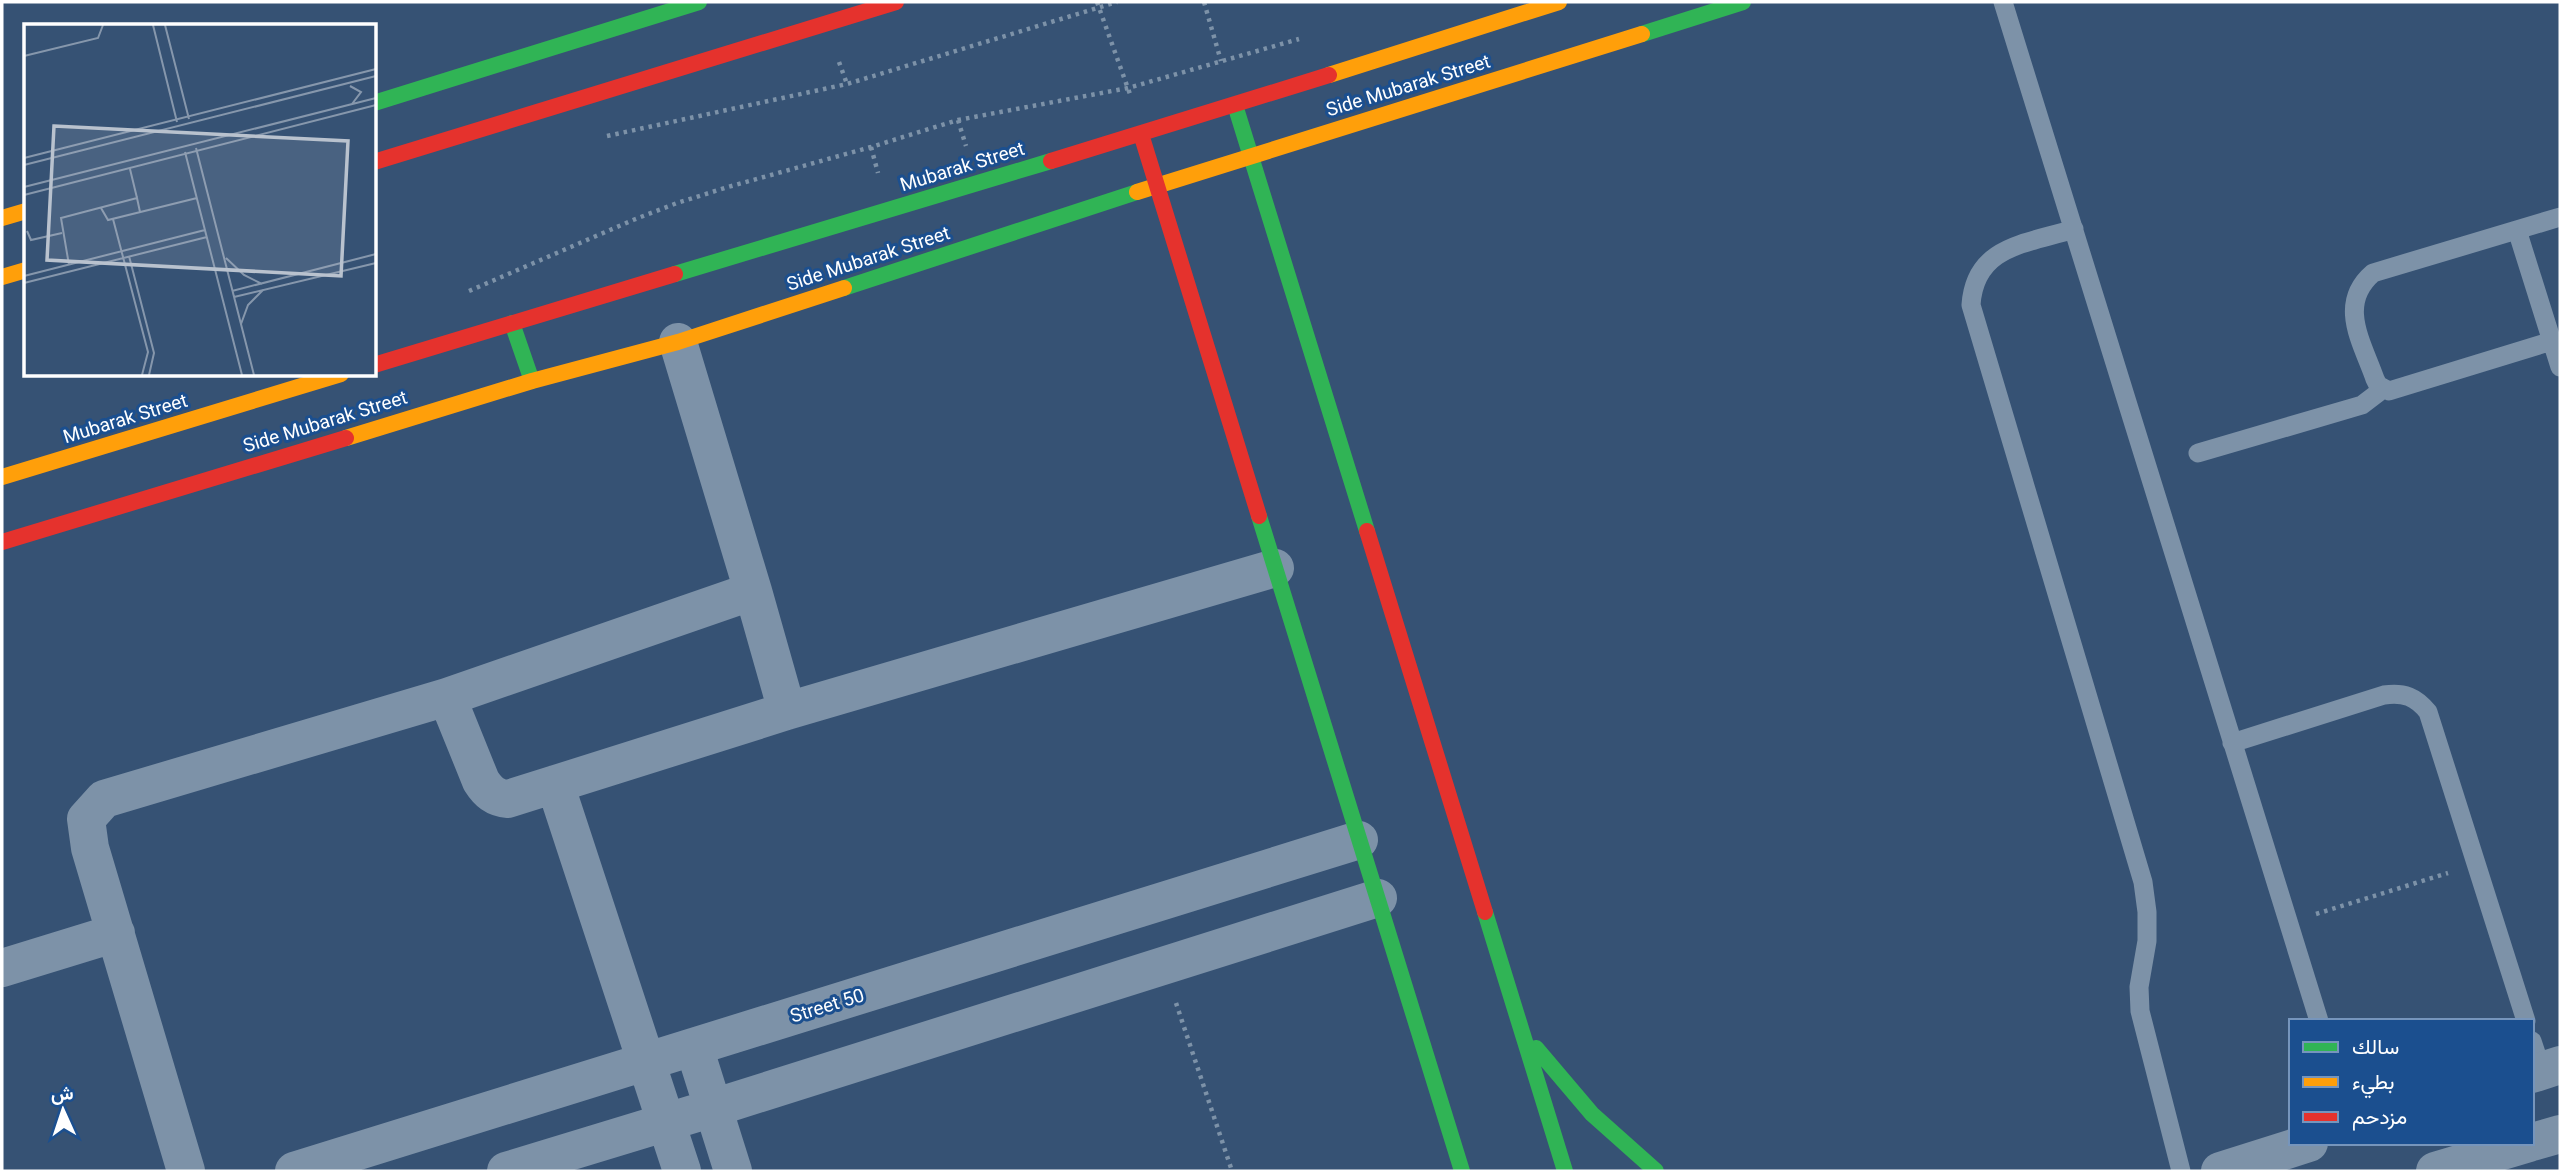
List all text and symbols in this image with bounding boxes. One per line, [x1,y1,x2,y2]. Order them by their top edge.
inset map [24,24,376,376]
street label: Side Mubarak Street [1323,50,1493,121]
street label: Mubarak Street [897,137,1027,196]
street label: Side Mubarak Street [784,221,953,296]
street label: Side Mubarak Street [240,386,410,457]
street label: Mubarak Street [60,389,190,448]
street label: Street 50 [787,983,867,1028]
legend [2289,1019,2534,1145]
text: سالك [2352,1035,2399,1059]
text: بطيء [2352,1070,2395,1099]
north arrow [28,1075,98,1145]
text: ش [50,1081,74,1106]
text: مزدحم [2352,1105,2407,1131]

